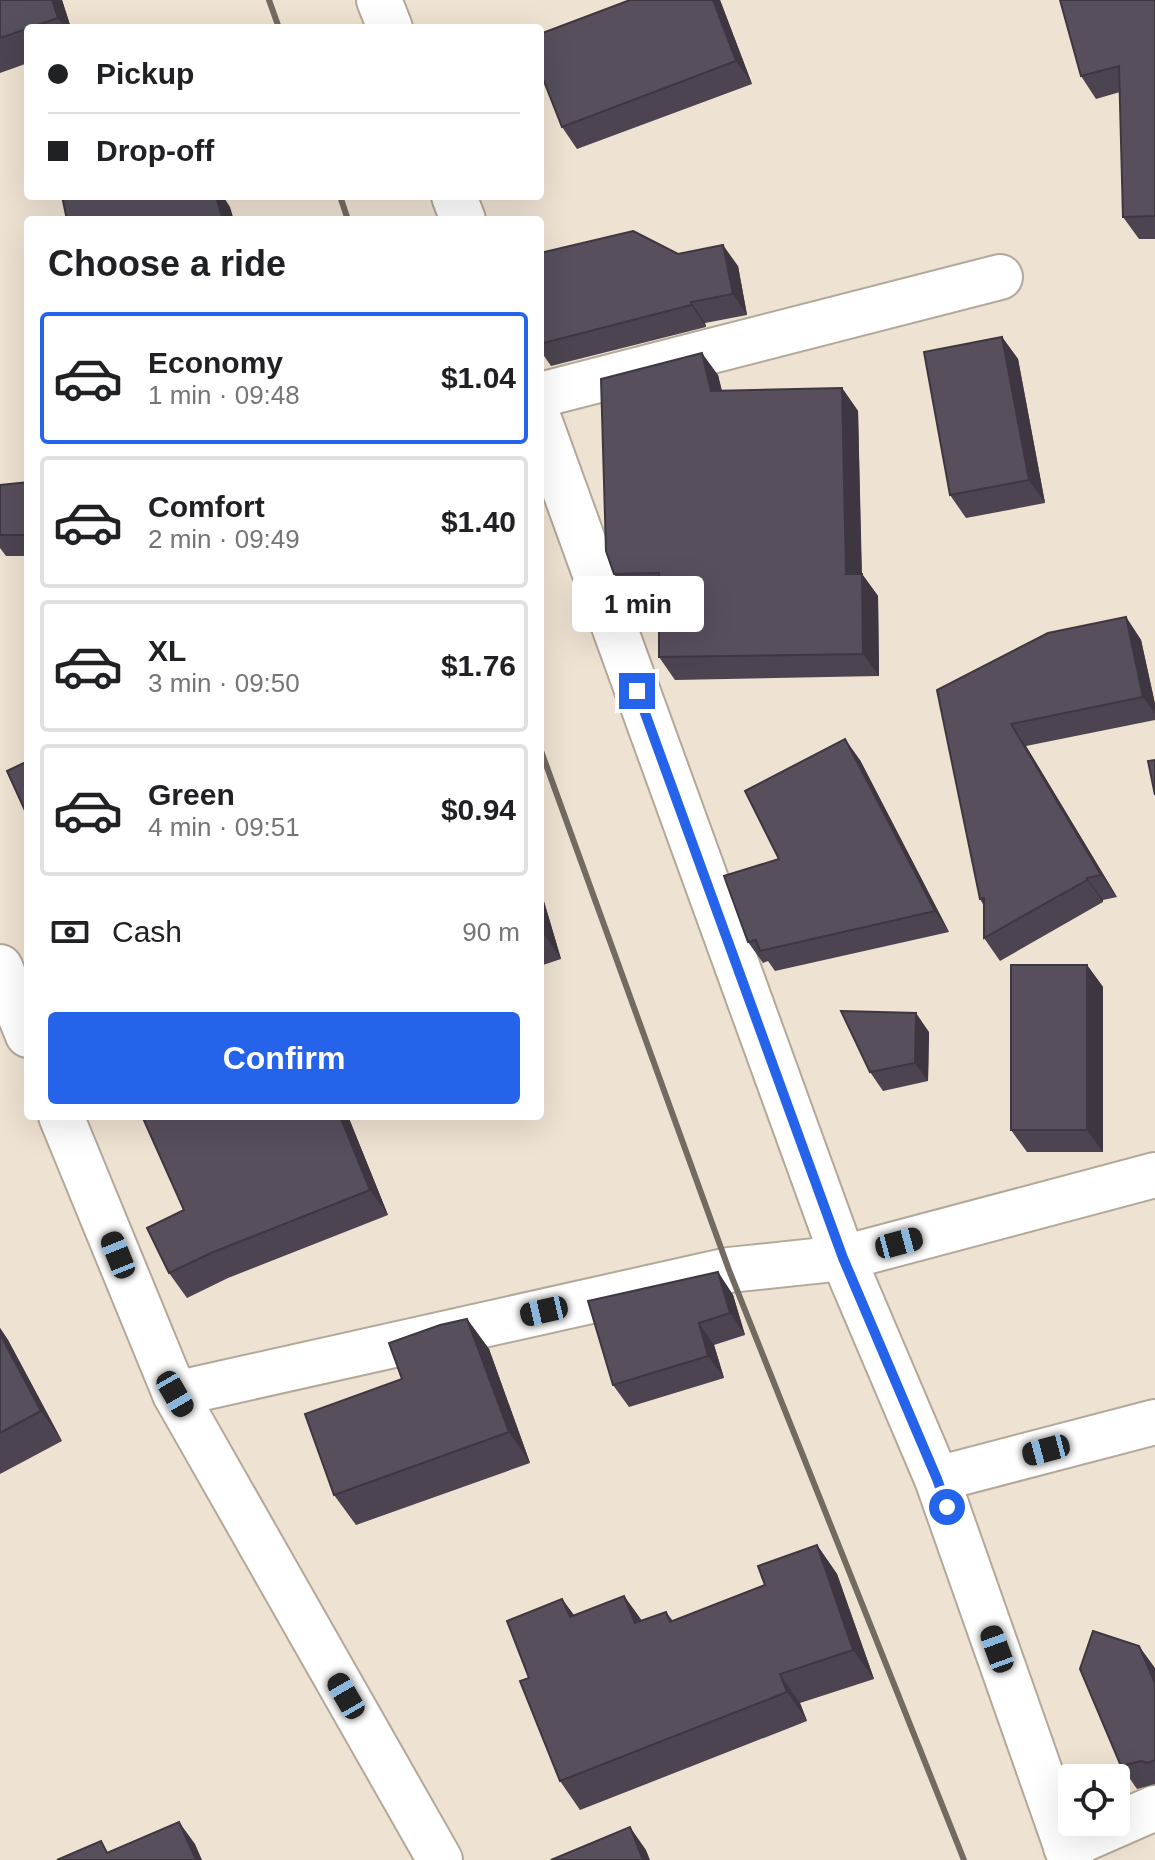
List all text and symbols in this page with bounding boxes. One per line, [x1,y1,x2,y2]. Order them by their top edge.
text: Pickup [96,57,194,90]
text: Drop-off [96,134,214,167]
text: Choose a ride [48,243,286,284]
icon: car [52,342,124,414]
text: Economy [148,346,283,379]
text: $1.04 [441,361,516,394]
text: 1 min · 09:48 [148,380,300,410]
icon: car [52,486,124,558]
text: Comfort [148,490,265,523]
text: $1.40 [441,505,516,538]
text: 2 min · 09:49 [148,524,300,554]
callout: 1 min [571,575,703,631]
text: 1 min [604,589,672,619]
icon: car [52,630,124,702]
text: XL [148,634,186,667]
text: $1.76 [441,649,516,682]
text: 3 min · 09:50 [148,668,300,698]
route end [619,673,655,709]
icon: car [52,774,124,846]
text: Green [148,778,235,811]
text: $0.94 [441,793,516,826]
text: 4 min · 09:51 [148,812,300,842]
icon: cash [48,910,92,954]
text: Cash [112,915,182,948]
text: 90 m [462,917,520,947]
button: Confirm [48,1012,520,1104]
car [873,1225,925,1261]
car [98,1228,138,1282]
car [518,1294,570,1328]
car [153,1367,197,1421]
car [1020,1432,1072,1468]
route start [929,1489,965,1525]
car [978,1622,1016,1676]
car [324,1669,368,1723]
map controls [1058,1764,1130,1836]
button: locate [1058,1764,1130,1836]

